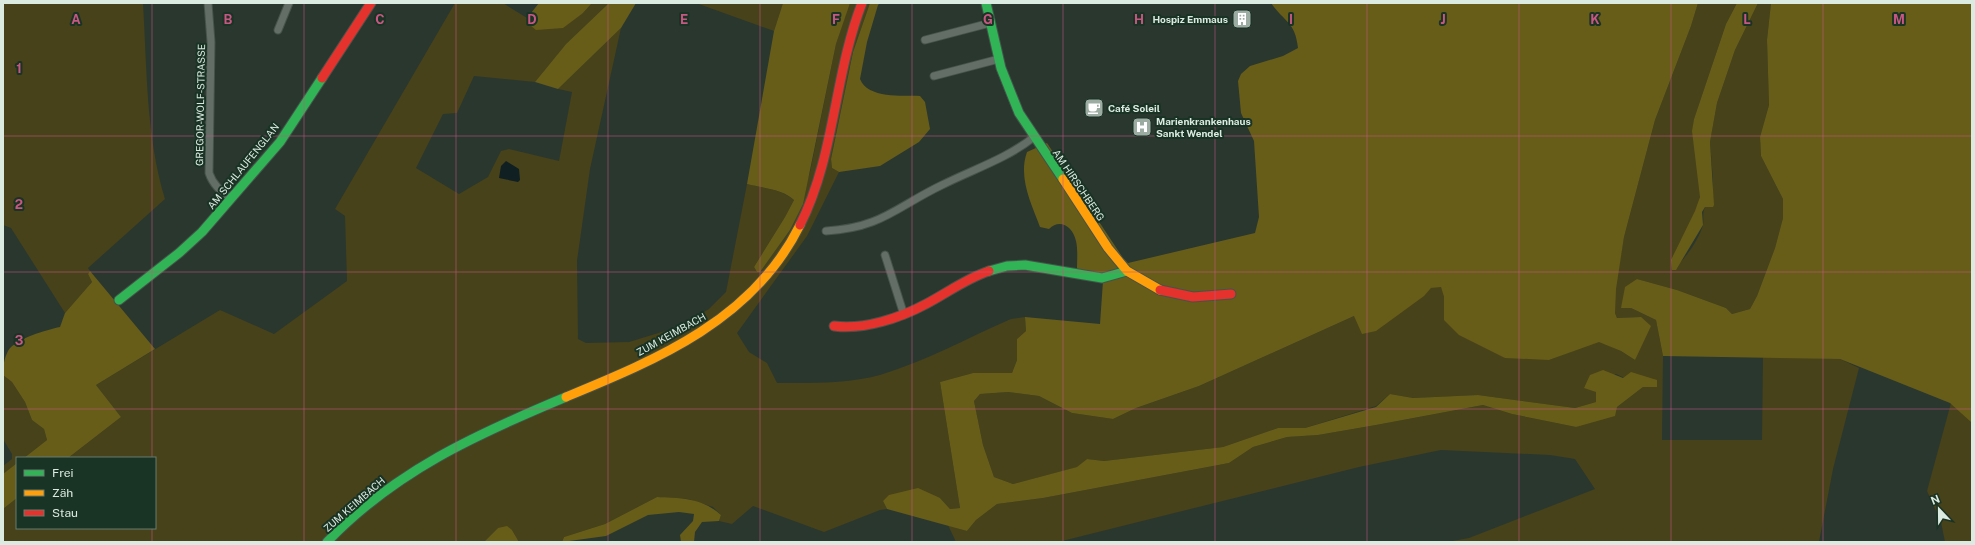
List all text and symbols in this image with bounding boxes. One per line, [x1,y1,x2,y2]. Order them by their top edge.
building icon: Hospiz Emmaus [1231,8,1253,30]
text: A [71,12,81,27]
text: B [224,12,233,27]
text: C [375,12,385,27]
text: D [527,12,537,27]
text: E [680,12,688,27]
text: F [832,12,840,27]
text: G [983,12,993,27]
text: H [1134,12,1144,27]
text: I [1289,12,1293,27]
text: J [1440,12,1446,27]
text: K [1590,12,1600,27]
text: L [1743,12,1751,27]
text: M [1893,12,1905,27]
place label: Hospiz Emmaus [1152,13,1228,25]
street label: GREGOR-WOLF-STRASSE [193,44,207,166]
text: 1 [16,61,22,76]
cafe icon: Café Soleil [1083,97,1105,119]
place label: Café Soleil [1108,102,1160,114]
place label: Marienkrankenhaus Sankt Wendel [1156,115,1251,139]
hospital icon: Marienkrankenhaus Sankt Wendel [1131,116,1153,138]
street label: AM SCHLAUFENGLAN [205,121,281,211]
street label: AM HIRSCHBERG [1051,147,1107,223]
text: 2 [15,197,23,212]
street label: ZUM KEIMBACH [634,310,708,358]
text: 3 [15,333,24,348]
legend [16,457,156,529]
text: Frei [52,466,74,480]
street label: ZUM KEIMBACH [321,474,387,534]
text: Zäh [52,486,73,500]
north arrow [1919,489,1959,529]
text: N [1929,493,1941,507]
text: Stau [52,506,78,520]

